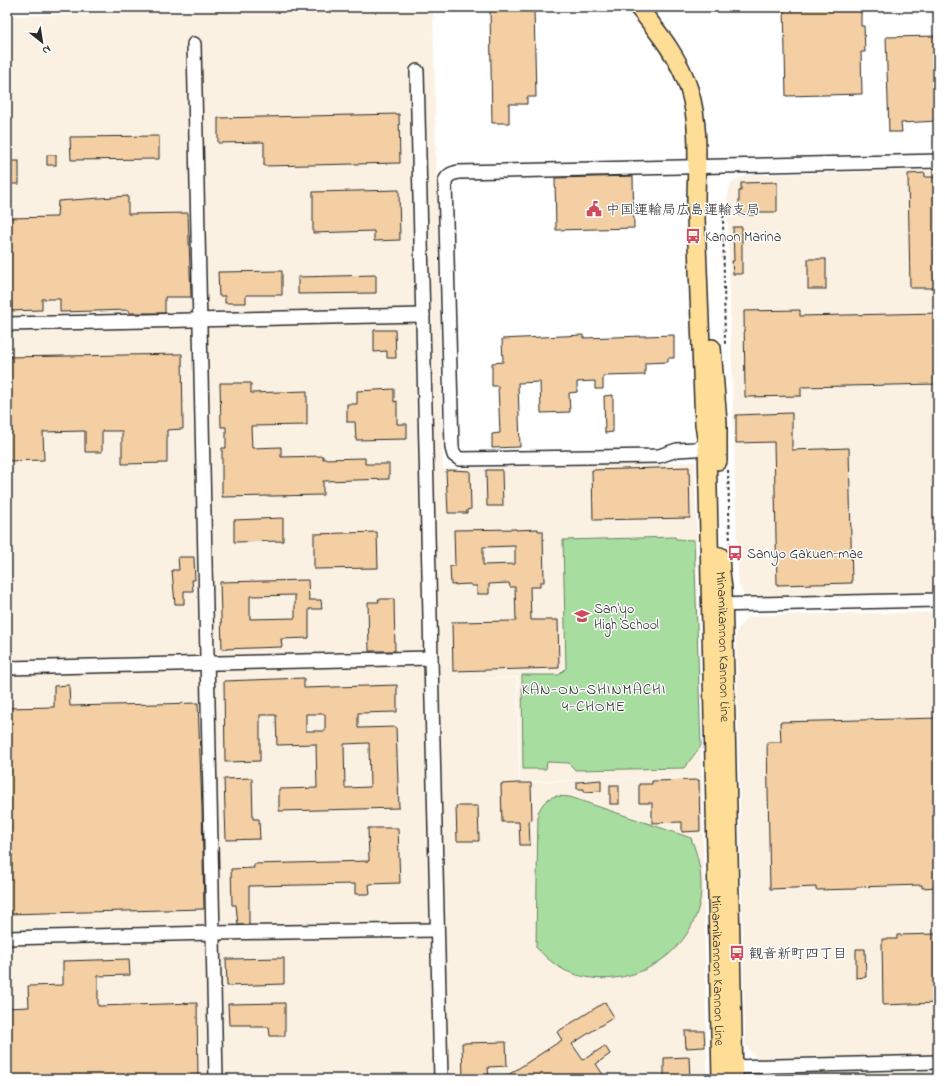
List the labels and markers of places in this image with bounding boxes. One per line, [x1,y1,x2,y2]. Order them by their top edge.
public building icon: 中国運輸局広島運輸支局 [585,200,603,218]
place label: 中国運輸局広島運輸支局 [606,200,760,221]
bus stop icon: Kanon Marina [684,227,702,245]
place label: Kanon Marina [705,227,781,248]
bus stop icon: Sanyo Gakuen-mae [726,544,744,562]
place label: Sanyo Gakuen-mae [747,544,864,566]
place label: San'yo High School [594,599,659,637]
school or university icon: San'yo High School [573,607,591,625]
bus stop icon: 観音新町四丁目 [728,944,746,962]
place label: 観音新町四丁目 [749,944,847,965]

